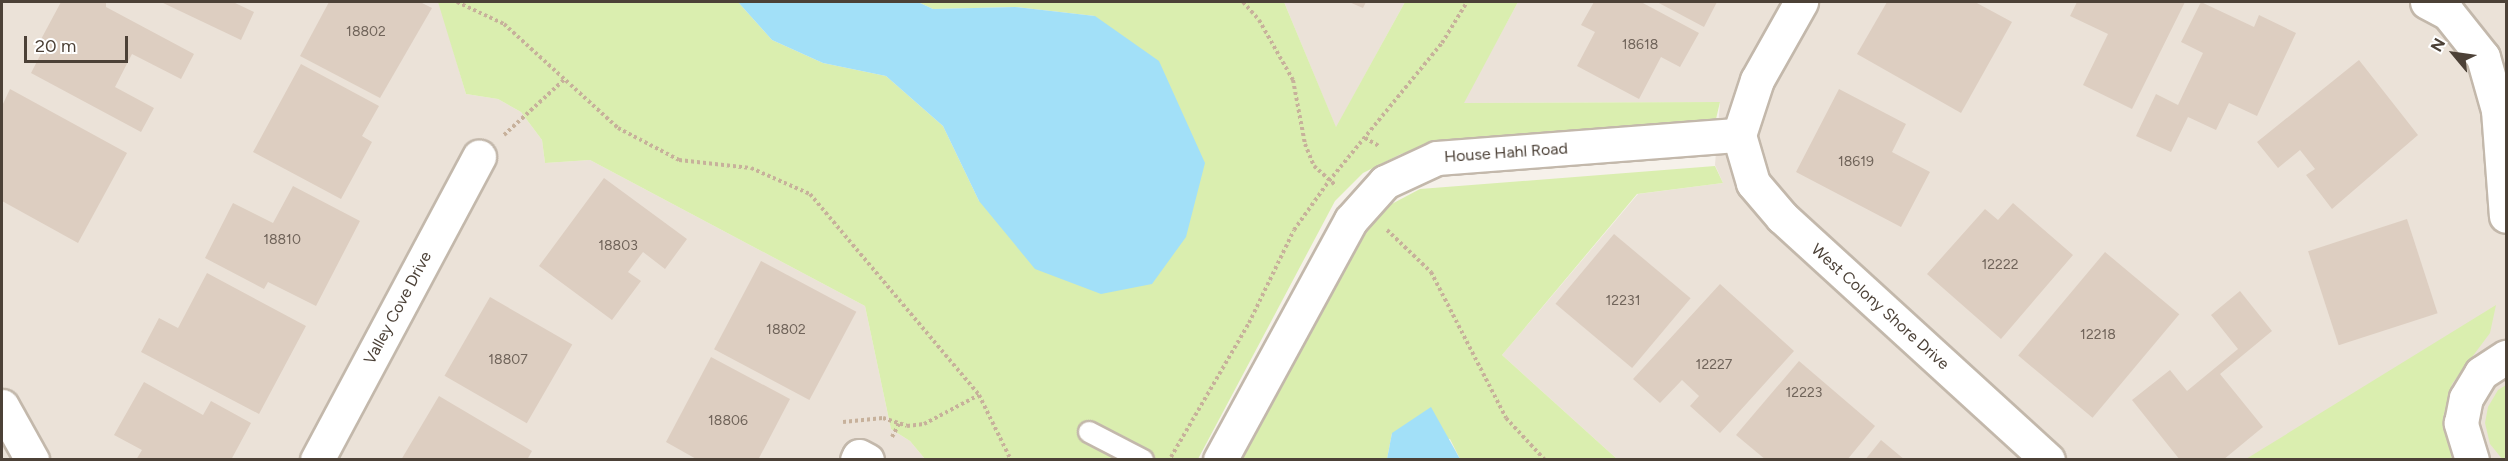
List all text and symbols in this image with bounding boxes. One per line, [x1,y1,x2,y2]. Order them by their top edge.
scale bar [27,24,130,62]
house number: 18802 [346,24,386,40]
north arrow [2424,24,2484,84]
text: 20 m [35,35,76,57]
text: N [2427,35,2449,55]
house number: 18618 [1622,37,1658,53]
street label: House Hahl Road [1444,139,1568,167]
house number: 18619 [1838,154,1874,170]
house number: 18810 [263,232,301,248]
house number: 18803 [598,238,638,254]
street label: West Colony Shore Drive [1807,240,1953,374]
street label: Valley Cove Drive [360,248,436,368]
house number: 12222 [1981,257,2019,273]
house number: 12231 [1606,293,1640,309]
house number: 18802 [766,322,806,338]
house number: 12218 [2080,327,2116,343]
house number: 18807 [488,352,528,368]
house number: 12227 [1696,357,1732,373]
house number: 12223 [1786,385,1822,401]
house number: 18806 [708,413,748,429]

